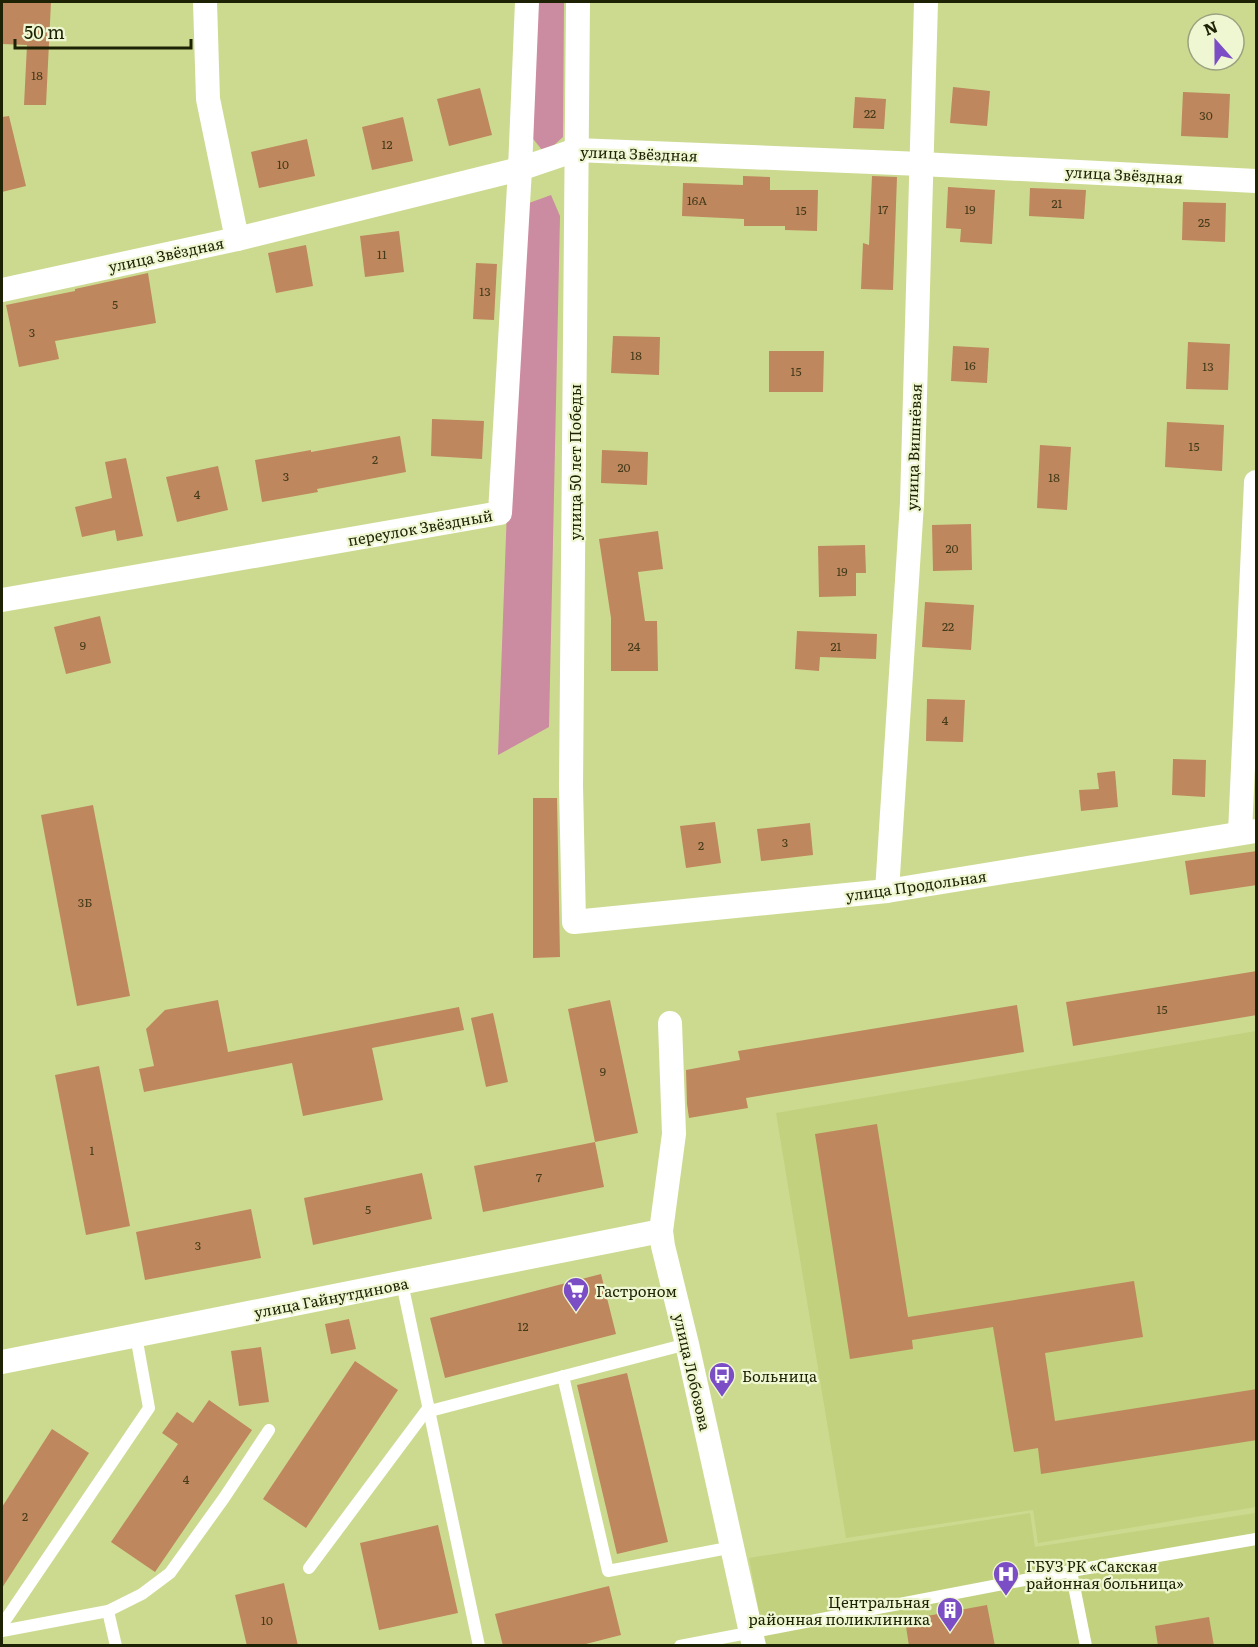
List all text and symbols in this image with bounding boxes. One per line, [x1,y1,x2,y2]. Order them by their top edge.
scale bar [15,12,190,50]
north arrow [1186,12,1246,72]
text: N [1200,13,1221,41]
text: 50 m [24,18,65,45]
house number: 18 [31,66,43,84]
house number: 22 [864,104,876,122]
house number: 30 [1199,106,1213,124]
house number: 12 [382,135,392,153]
street label: улица Звёздная [580,139,698,167]
house number: 10 [277,155,289,173]
street label: улица Звёздная [1065,159,1183,189]
house number: 16А [687,191,707,209]
house number: 21 [1052,194,1063,212]
house number: 17 [878,200,888,218]
house number: 19 [964,200,976,218]
house number: 15 [796,201,806,219]
house number: 25 [1198,213,1210,231]
street label: улица Звёздная [106,231,226,277]
house number: 11 [377,245,387,263]
house number: 13 [479,282,491,300]
house number: 5 [112,295,118,313]
house number: 3 [29,323,35,341]
house number: 18 [630,346,642,364]
house number: 16 [964,356,976,374]
house number: 13 [1202,357,1214,375]
house number: 15 [791,362,801,380]
street label: улица Вишнёвая [899,383,927,511]
street label: улица 50 лет Победы [563,384,586,540]
house number: 15 [1189,437,1199,455]
house number: 2 [372,450,378,468]
house number: 20 [617,458,631,476]
house number: 3 [283,467,289,485]
house number: 18 [1048,468,1060,486]
house number: 4 [194,485,201,503]
street label: переулок Звёздный [346,503,494,551]
house number: 20 [945,539,959,557]
house number: 19 [836,562,848,580]
house number: 22 [942,617,954,635]
house number: 9 [80,636,86,654]
house number: 24 [628,637,641,655]
house number: 21 [831,637,842,655]
house number: 4 [942,711,949,729]
house number: 3 [782,833,788,851]
house number: 2 [698,836,704,854]
street label: улица Продольная [844,864,988,906]
house number: 3Б [78,893,92,911]
house number: 15 [1157,1000,1167,1018]
house number: 9 [600,1062,606,1080]
house number: 1 [90,1141,95,1159]
house number: 7 [536,1168,542,1186]
house number: 5 [365,1200,371,1218]
house number: 3 [195,1236,201,1254]
street label: улица Гайнутдинова [252,1271,411,1323]
supermarket icon: Гастроном [561,1275,591,1313]
place label: Гастроном [596,1279,677,1302]
street label: улица Лобозова [668,1311,718,1434]
house number: 12 [518,1317,528,1335]
bus stop icon: Больница [707,1360,737,1398]
place label: Больница [742,1364,818,1387]
house number: 4 [183,1470,190,1488]
house number: 2 [22,1507,28,1525]
place label: ГБУЗ РК «Сакская районная больница» [1026,1554,1184,1594]
hospital icon: ГБУЗ РК «Сакская районная больница» [991,1559,1021,1597]
place label: Центральная районная поликлиника [749,1590,931,1630]
building icon: Центральная районная поликлиника [935,1595,965,1633]
house number: 10 [261,1611,273,1629]

